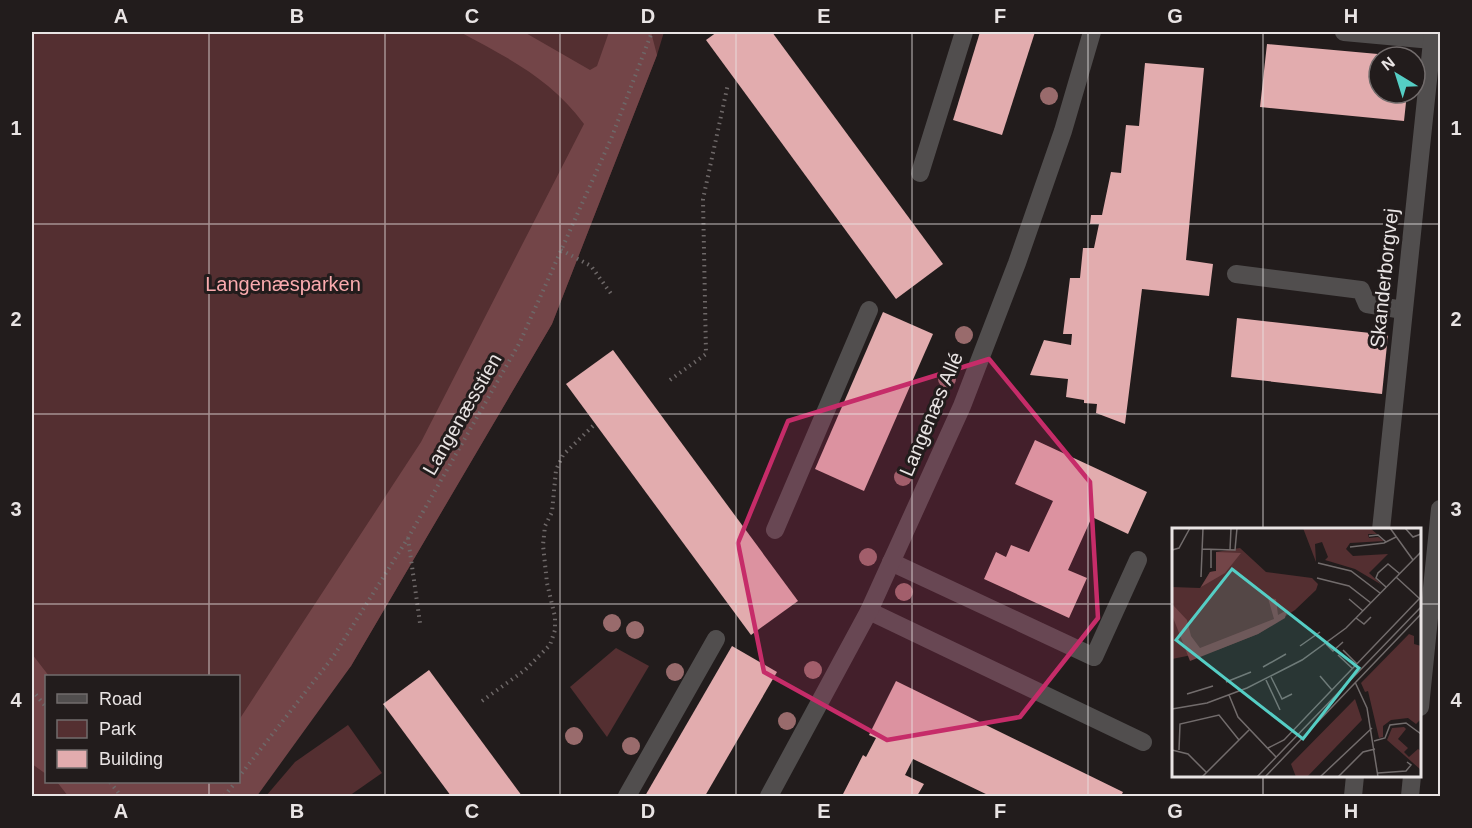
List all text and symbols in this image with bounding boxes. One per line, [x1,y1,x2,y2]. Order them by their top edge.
text: A [114,5,128,27]
text: B [290,5,304,27]
text: C [465,5,479,27]
text: D [641,5,655,27]
text: E [817,5,831,27]
text: F [994,5,1006,27]
text: G [1167,5,1183,27]
text: H [1344,5,1358,27]
north arrow [1367,45,1427,105]
text: N [1378,53,1398,74]
text: 1 [10,117,22,139]
text: 1 [1450,117,1462,139]
street label: Skanderborgvej [1366,207,1402,349]
park label: Langenæsparken [205,273,361,295]
text: 2 [10,308,22,330]
text: 2 [1450,308,1462,330]
street label: Langenæsstien [418,349,506,479]
street label: Langenæs Allé [895,349,967,479]
text: 3 [10,498,22,520]
text: 3 [1450,498,1462,520]
inset map [1172,528,1421,777]
legend [45,675,240,783]
text: 4 [10,689,22,711]
text: Road [99,689,142,709]
text: 4 [1450,689,1462,711]
text: Park [99,719,137,739]
text: Building [99,749,163,769]
text: A [114,800,128,822]
text: B [290,800,304,822]
text: C [465,800,479,822]
text: D [641,800,655,822]
text: E [817,800,831,822]
text: F [994,800,1006,822]
text: G [1167,800,1183,822]
text: H [1344,800,1358,822]

